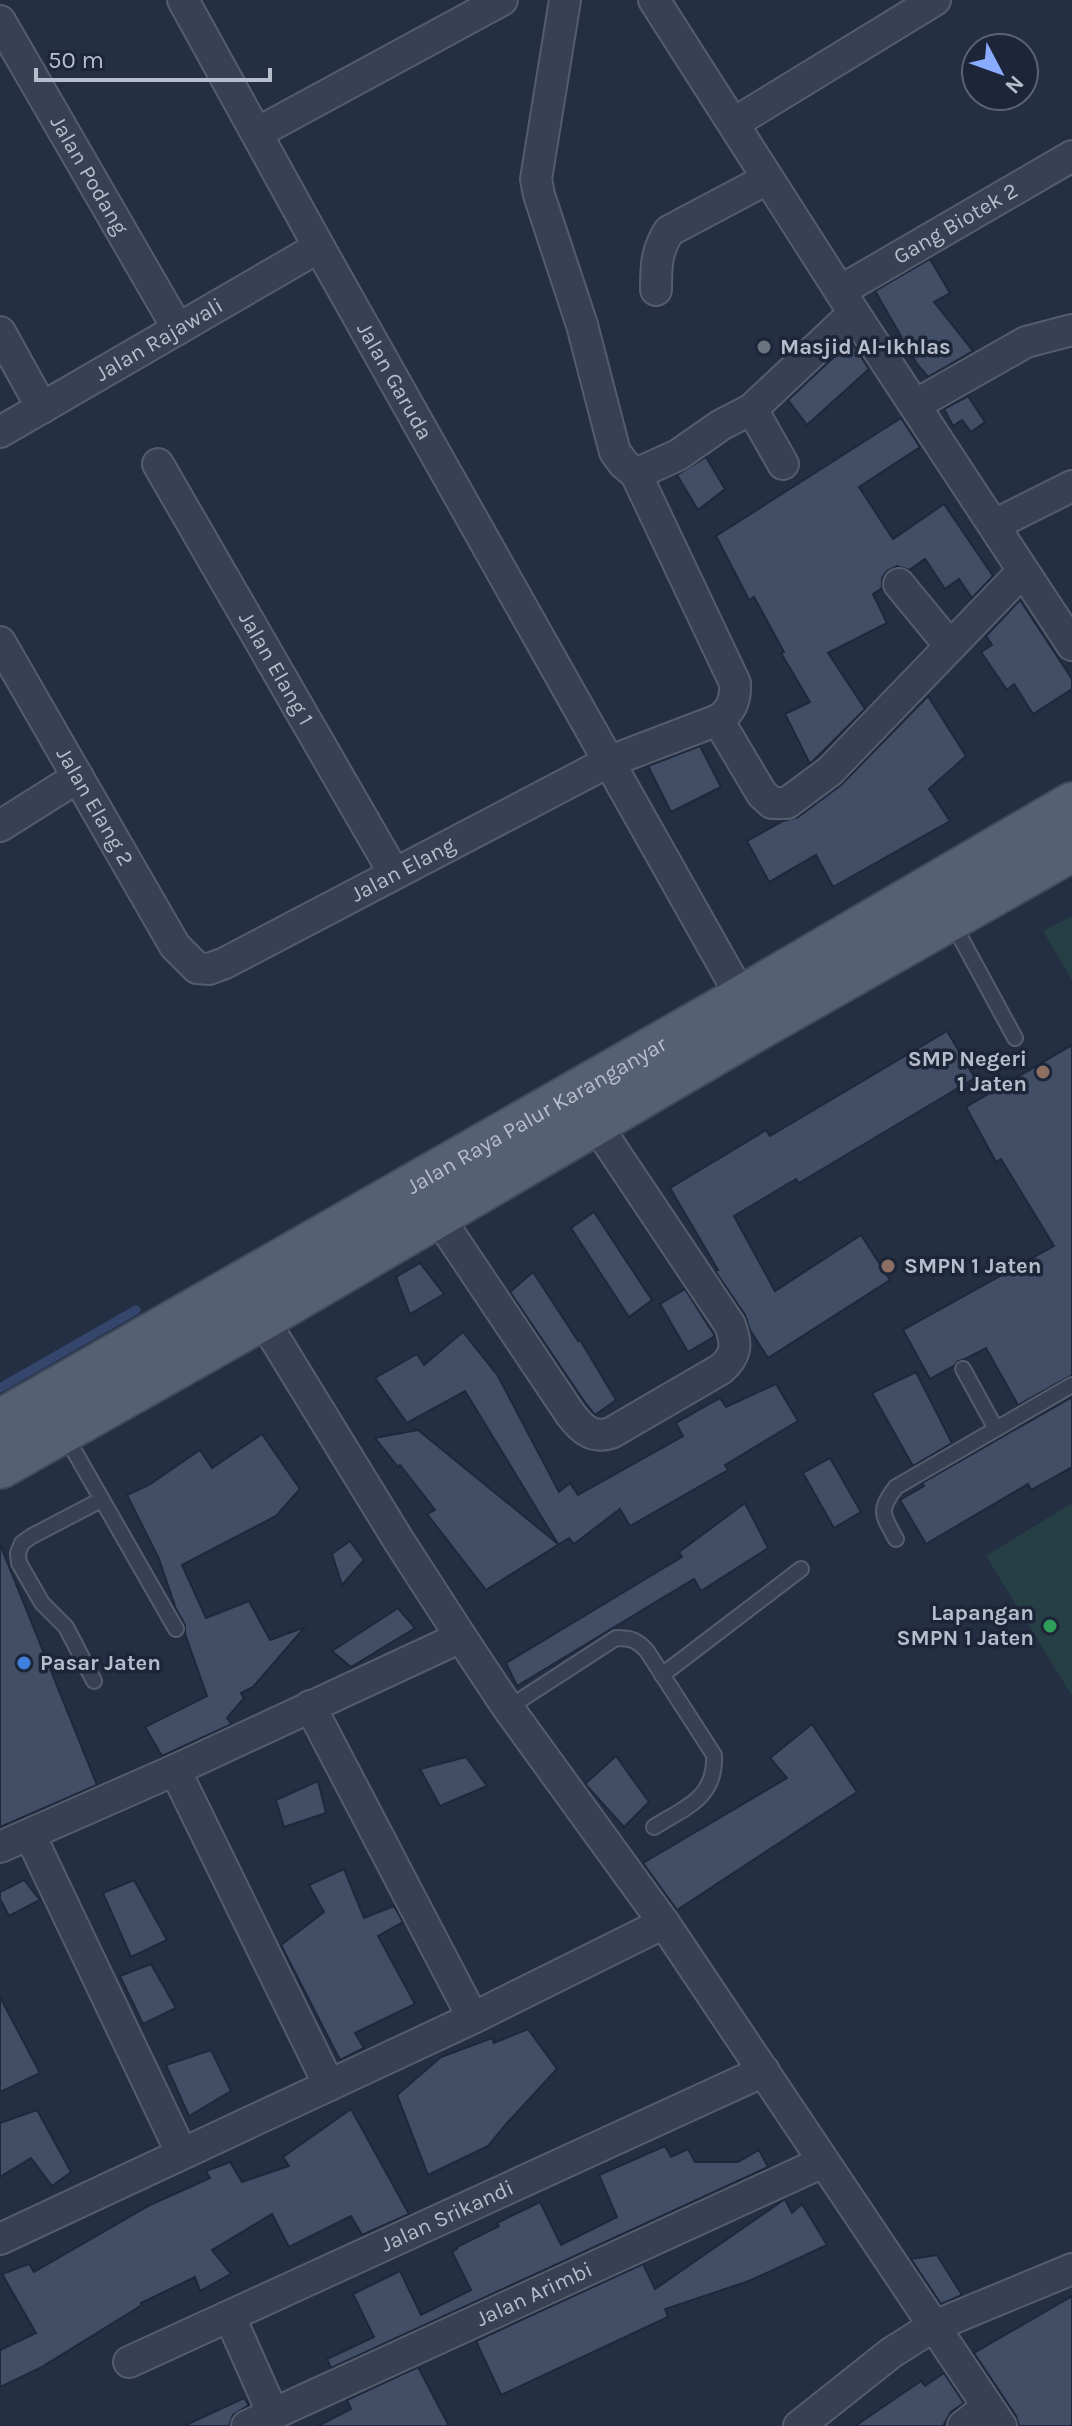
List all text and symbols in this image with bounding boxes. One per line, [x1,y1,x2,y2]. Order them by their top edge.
scale bar [36,32,270,82]
north arrow [960,32,1040,112]
text: 50 m [48,46,104,74]
text: N [999,70,1029,99]
street label: Jalan Podang [45,111,134,240]
street label: Gang Biotek 2 [889,177,1023,270]
street label: Jalan Rajawali [91,293,228,387]
street label: Jalan Garuda [351,318,438,444]
place label: Masjid Al-Ikhlas [780,334,951,360]
marker: Masjid Al-Ikhlas [755,338,773,356]
street label: Jalan Elang 1 [233,607,319,730]
street label: Jalan Elang 2 [51,743,139,870]
street label: Jalan Elang [346,831,460,908]
street label: Jalan Raya Palur Karanganyar [402,1031,671,1200]
place label: SMP Negeri 1 Jaten [908,1046,1027,1097]
marker: SMP Negeri 1 Jaten [1034,1063,1052,1081]
place label: SMPN 1 Jaten [904,1253,1041,1279]
marker: SMPN 1 Jaten [879,1257,897,1275]
place label: Lapangan SMPN 1 Jaten [897,1600,1034,1651]
marker: Lapangan SMPN 1 Jaten [1041,1617,1059,1635]
place label: Pasar Jaten [40,1650,161,1676]
marker: Pasar Jaten [15,1654,33,1672]
street label: Jalan Srikandi [377,2175,518,2258]
street label: Jalan Arimbi [472,2256,597,2332]

